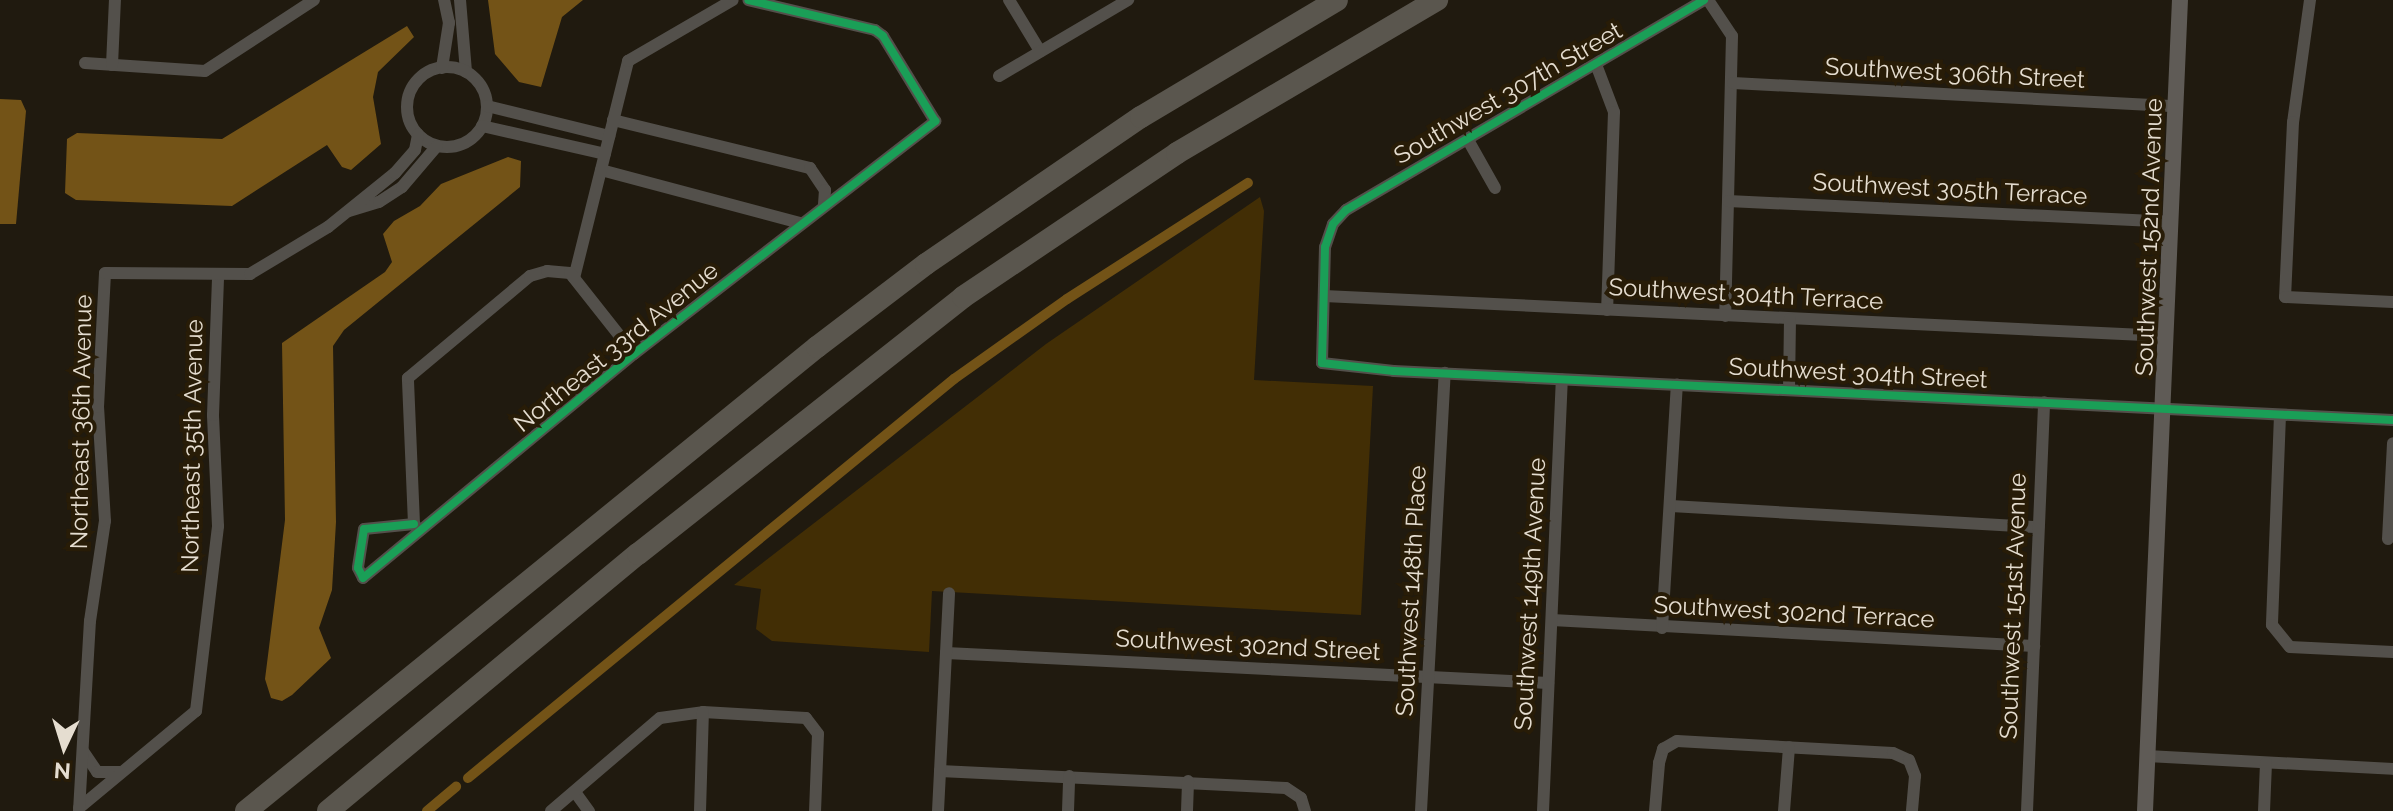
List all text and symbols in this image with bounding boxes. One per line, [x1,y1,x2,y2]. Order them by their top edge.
street label: Southwest 307th Street [1389,16,1627,170]
street label: Southwest 306th Street [1824,52,2086,94]
street label: Southwest 152nd Avenue [2130,97,2168,377]
street label: Southwest 305th Terrace [1812,167,2088,211]
street label: Northeast 33rd Avenue [508,256,724,438]
street label: Southwest 304th Terrace [1608,272,1884,316]
street label: Northeast 36th Avenue [64,294,98,550]
street label: Northeast 35th Avenue [175,319,209,573]
street label: Southwest 304th Street [1728,352,1988,394]
street label: Southwest 149th Avenue [1508,457,1552,731]
street label: Southwest 148th Place [1390,465,1432,717]
street label: Southwest 151st Avenue [1994,472,2032,740]
street label: Southwest 302nd Terrace [1653,590,1935,634]
street label: Southwest 302nd Street [1115,624,1381,666]
north arrow [24,707,104,787]
text: N [53,757,72,784]

